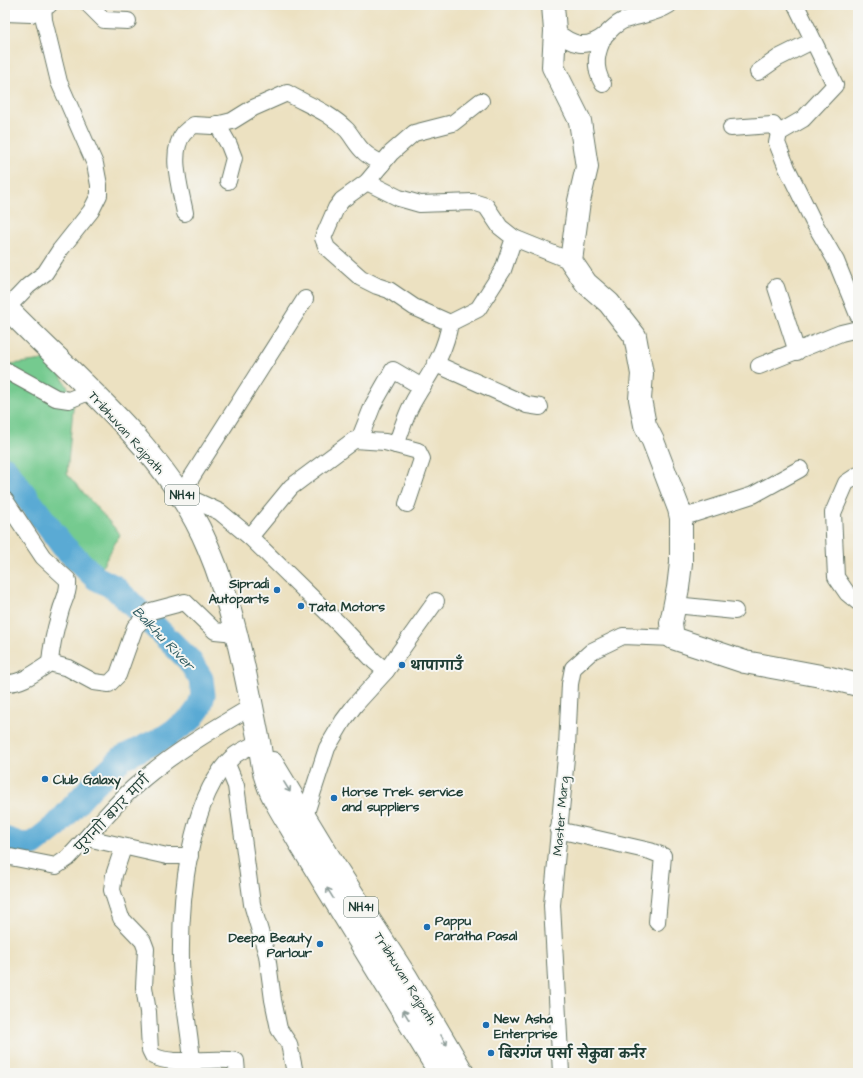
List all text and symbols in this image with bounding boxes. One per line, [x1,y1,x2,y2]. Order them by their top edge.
street label: Tribhuvan Rajpath [84,387,169,479]
road number: NH41 [165,485,199,505]
place label: Sipradi Autoparts [209,575,270,609]
marker: Sipradi Autoparts [272,585,282,595]
place label: Tata Motors [308,598,386,616]
marker: Tata Motors [296,601,306,611]
water label: Balkhu River [128,602,200,676]
place label: थापागाउँ [410,654,464,675]
marker: थापागाउँ [397,660,407,670]
street label: पुरानाो बगर मार्ग [69,769,155,857]
place label: Club Galaxy [53,771,122,790]
marker: Club Galaxy [40,774,50,784]
street label: Master Marg [549,775,574,857]
one-way arrow [283,781,291,793]
place label: Horse Trek service and suppliers [341,783,463,817]
marker: Horse Trek service and suppliers [329,793,339,803]
one-way arrow [326,887,334,899]
road number: NH41 [344,897,378,917]
place label: Pappu Paratha Pasal [435,912,517,945]
marker: Pappu Paratha Pasal [422,922,432,932]
place label: Deepa Beauty Parlour [229,929,313,962]
street label: Tribhuvan Rajpath [369,929,441,1029]
marker: Deepa Beauty Parlour [315,939,325,949]
one-way arrow [401,1010,410,1021]
place label: New Asha Enterprise [494,1010,558,1044]
marker: New Asha Enterprise [481,1020,491,1030]
one-way arrow [441,1034,449,1046]
place label: बिरगंज पर्सा सेकुवा कर्नर [498,1043,647,1064]
marker: बिरगंज पर्सा सेकुवा कर्नर [486,1048,496,1058]

